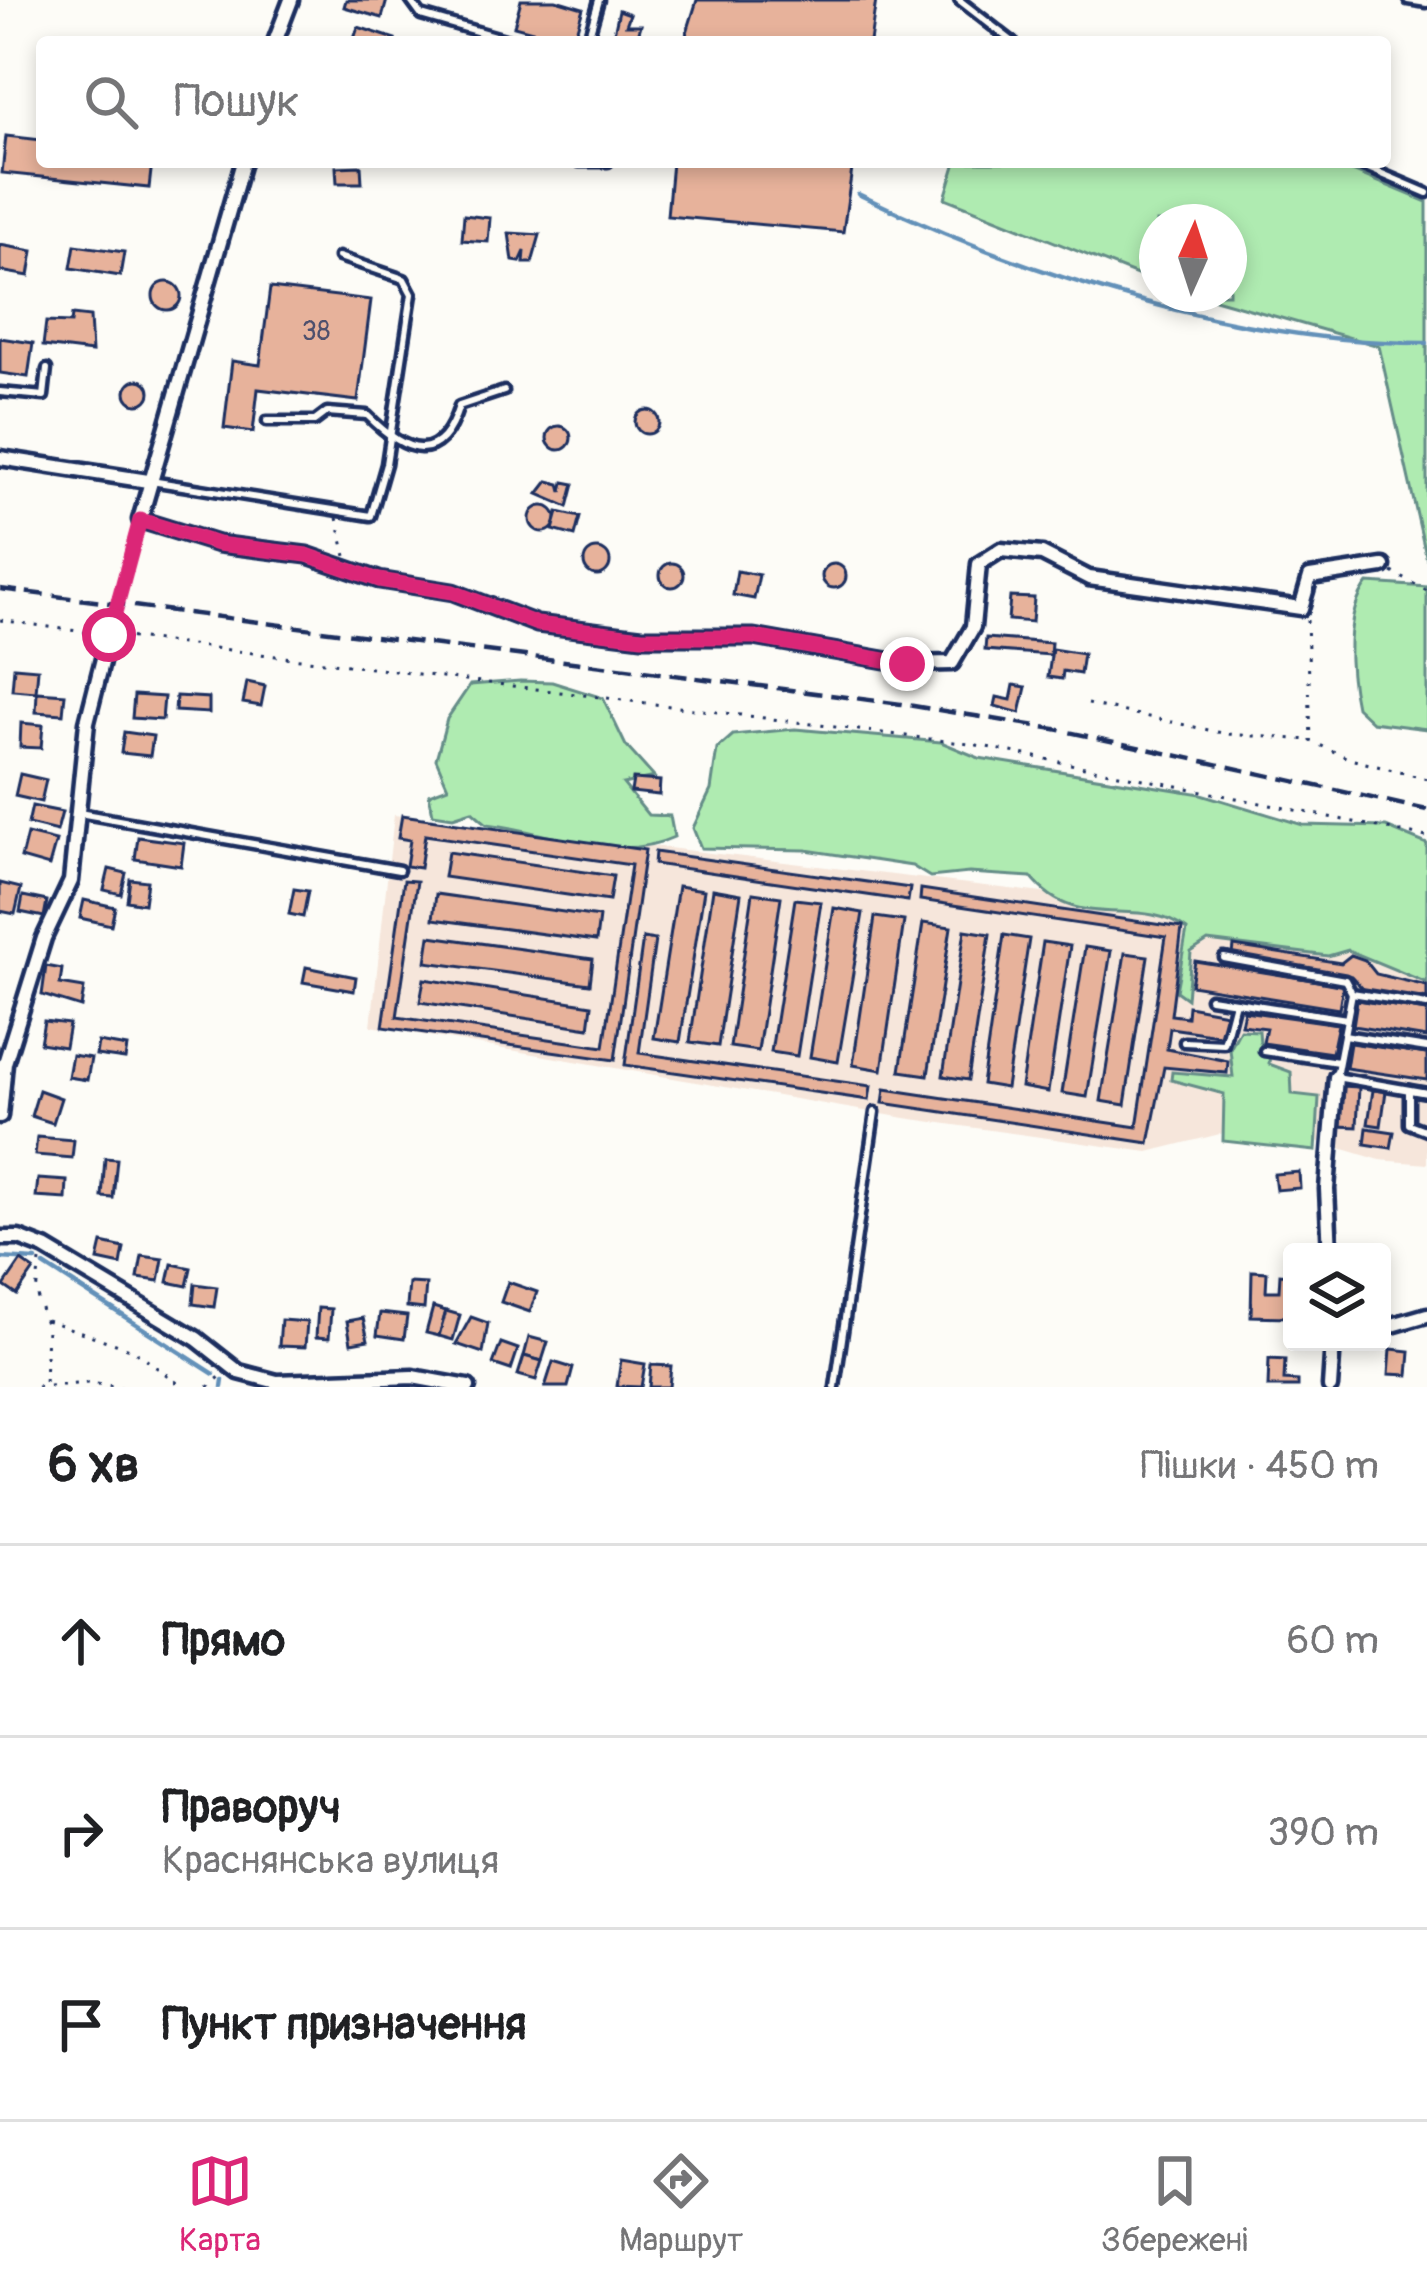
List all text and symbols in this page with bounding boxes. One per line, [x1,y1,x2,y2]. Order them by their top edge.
search box [36,36,1391,168]
icon: search [78,69,144,135]
text: Пошук [174,74,299,130]
north arrow [1139,204,1247,312]
house number: 38 [302,315,330,348]
route start [82,608,136,662]
route end [880,637,934,691]
map controls [1283,1243,1391,1351]
button: layers [1283,1243,1391,1351]
text: 6 хв [48,1433,139,1497]
text: Пішки · 450 m [1141,1441,1379,1490]
icon: ahead [48,1608,114,1674]
text: Прямо [162,1613,285,1669]
text: 60 m [1287,1616,1379,1665]
text: Праворуч [162,1780,341,1836]
icon: right [48,1800,114,1866]
text: 390 m [1267,1808,1379,1857]
text: Краснянська вулиця [162,1836,499,1885]
icon: arrive [48,1992,114,2058]
text: Пункт призначення [162,1997,526,2053]
tab: Карта [179,2148,261,2261]
tab: Маршрут [619,2148,743,2261]
tab: Збережені [1101,2148,1248,2261]

